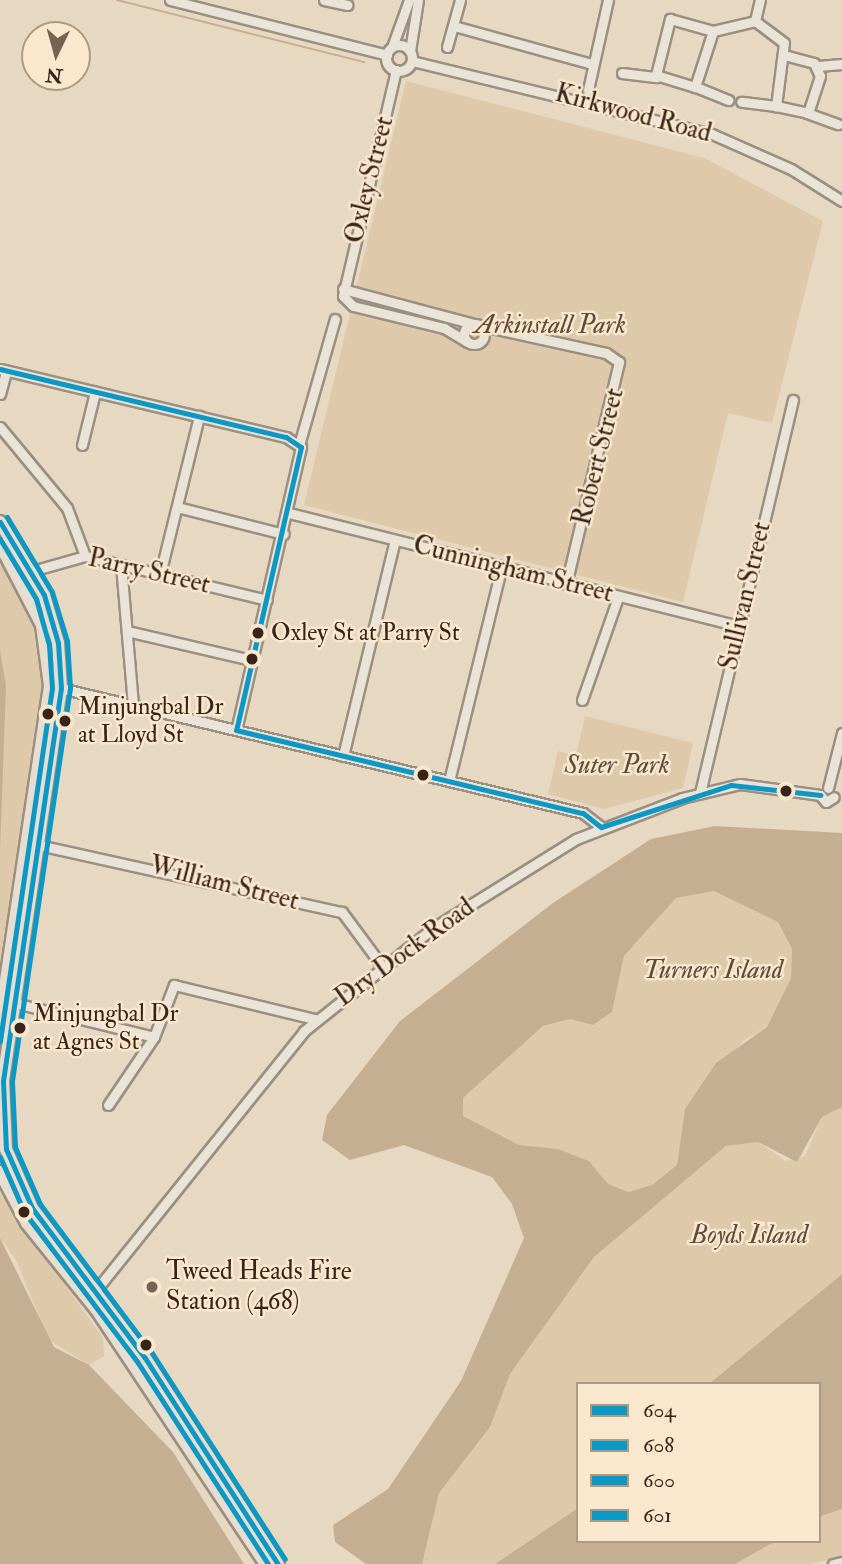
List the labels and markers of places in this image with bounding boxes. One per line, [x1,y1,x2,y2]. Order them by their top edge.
place label: Oxley St at Parry St [271,619,460,647]
marker: Oxley St at Parry St [251,626,265,640]
unlabelled marker [245,652,259,666]
place label: Minjungbal Dr at Lloyd St [78,693,223,749]
unlabelled marker [41,707,55,721]
marker: Minjungbal Dr at Lloyd St [58,714,72,728]
unlabelled marker [416,768,430,782]
unlabelled marker [779,784,793,798]
place label: Minjungbal Dr at Agnes St [33,1000,178,1056]
marker: Minjungbal Dr at Agnes St [13,1021,27,1035]
unlabelled marker [17,1205,31,1219]
place label: Tweed Heads Fire Station (468) [166,1256,352,1318]
marker: Tweed Heads Fire Station (468) [144,1279,160,1295]
unlabelled marker [139,1338,153,1352]

